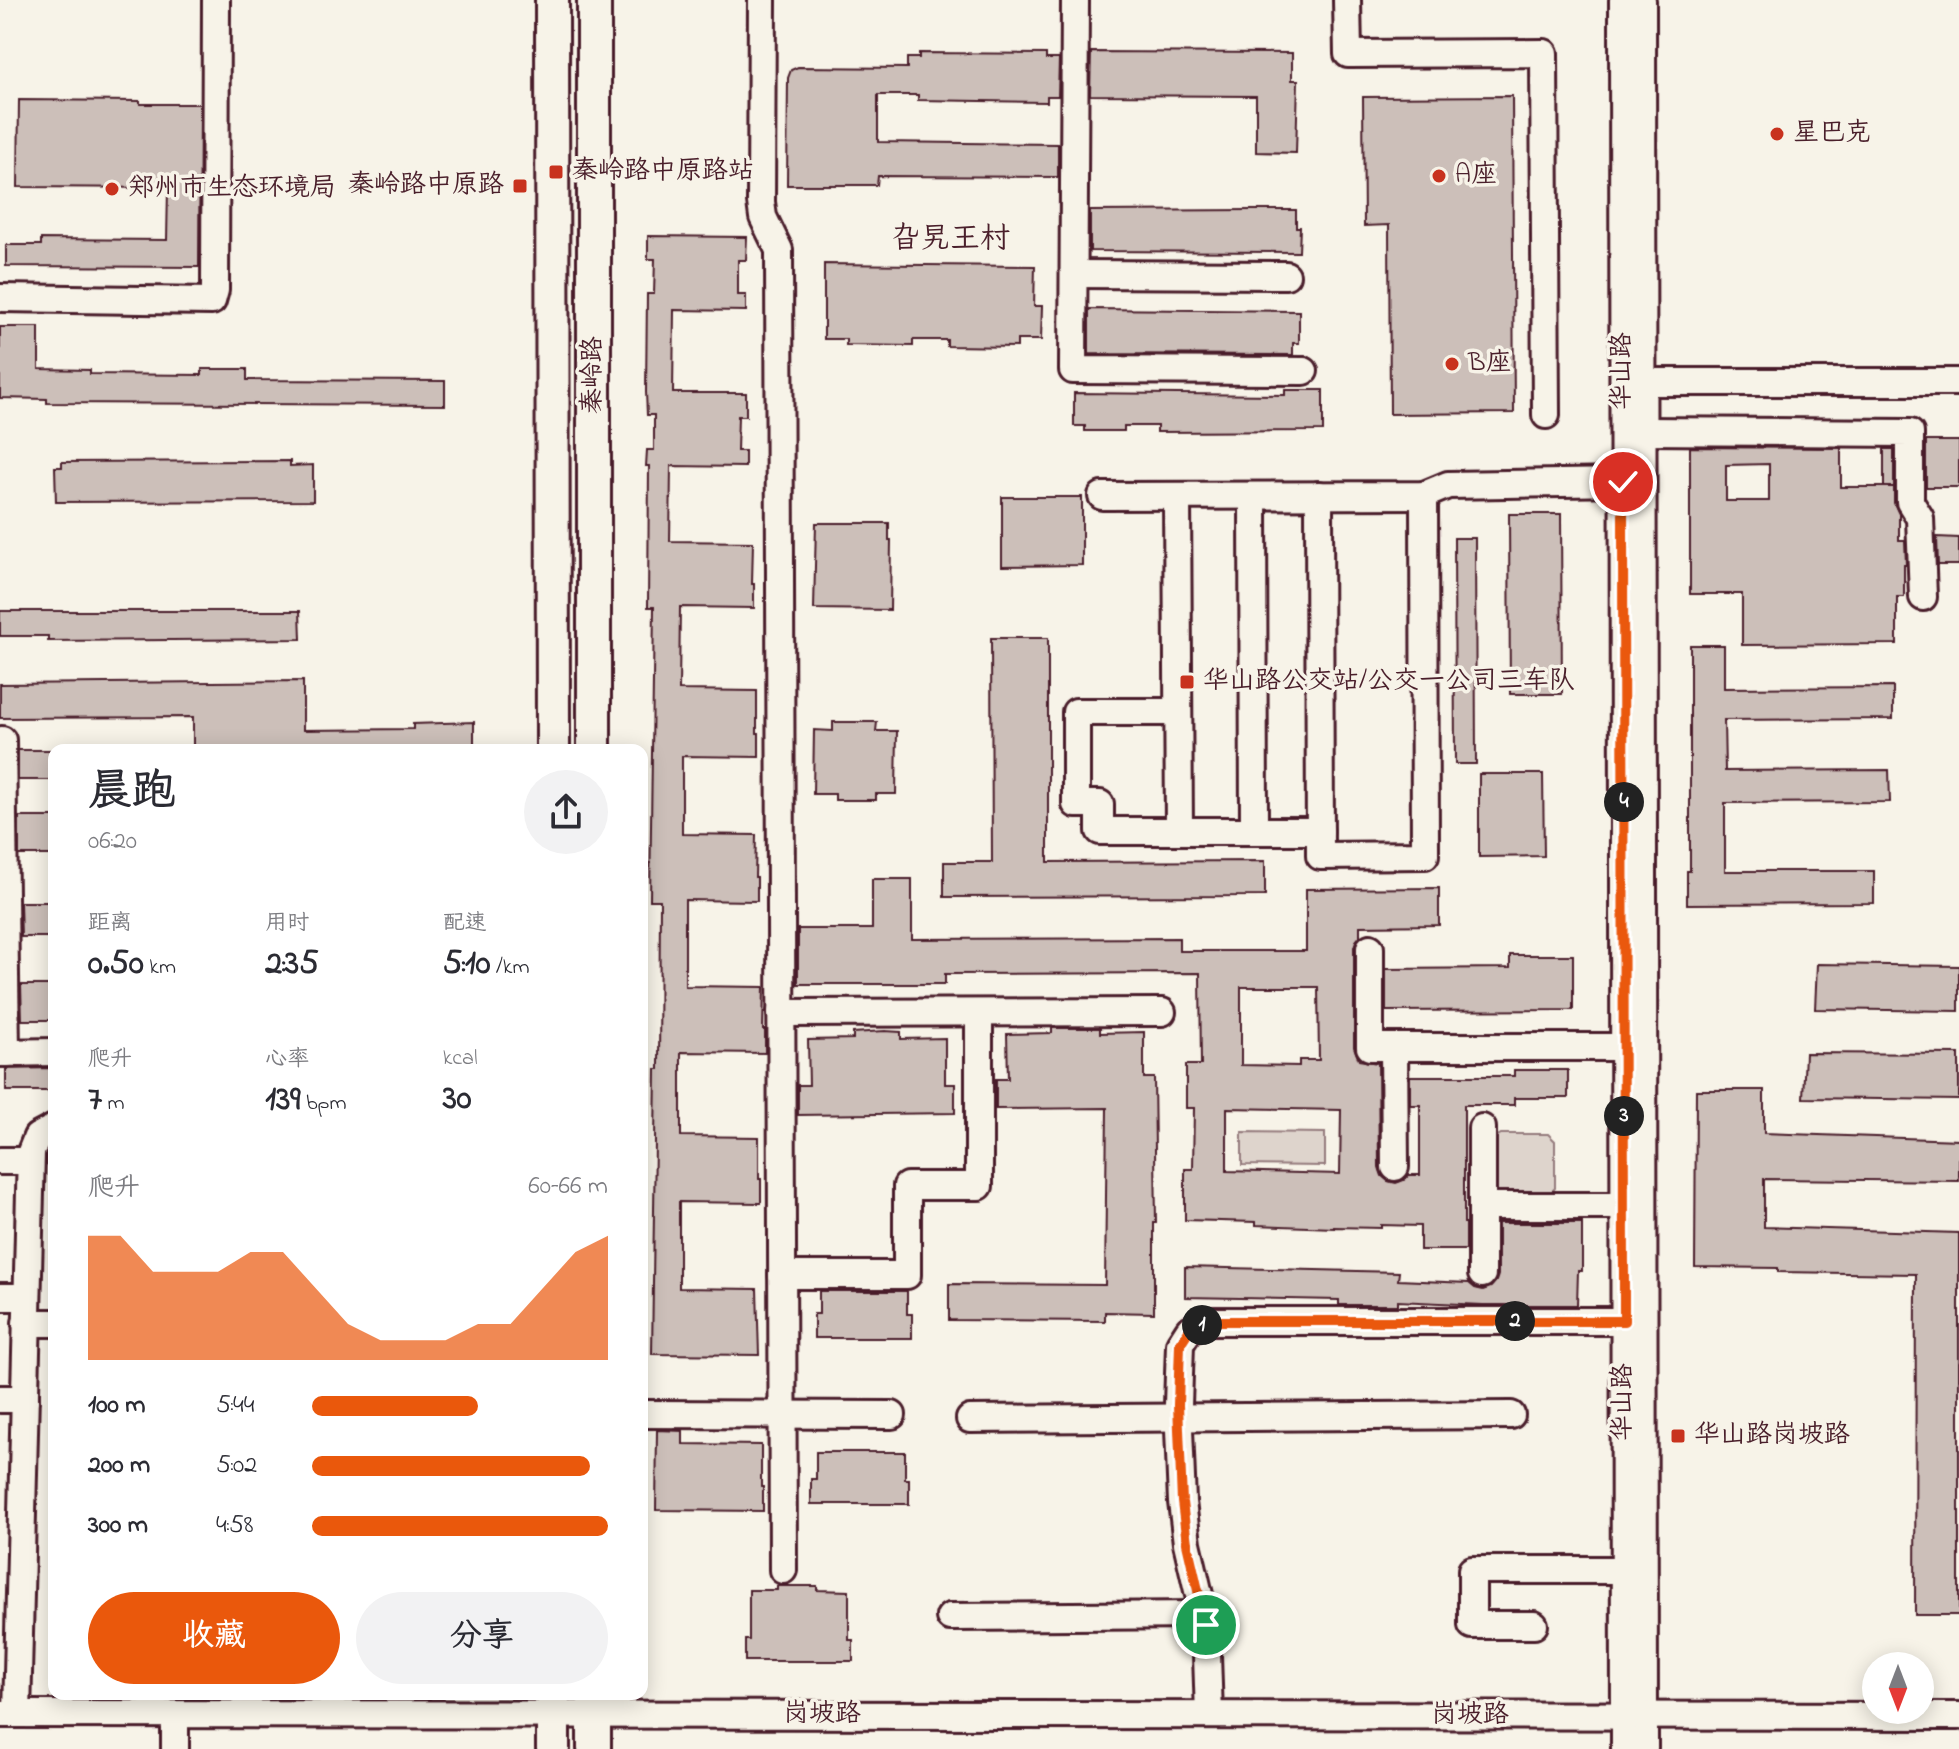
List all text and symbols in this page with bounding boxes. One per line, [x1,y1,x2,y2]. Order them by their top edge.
place label: 星巴克 [1793,115,1871,153]
marker: 星巴克 [1768,125,1786,143]
place label: 秦岭路中原路站 [572,153,754,191]
place label: A座 [1455,157,1497,195]
marker: 秦岭路中原路站 [547,163,565,181]
place label: 秦岭路中原路 [348,167,504,205]
marker: A座 [1430,167,1448,185]
place label: 郑州市生态环境局 [128,170,336,208]
marker: 秦岭路中原路 [511,177,529,195]
marker: 郑州市生态环境局 [103,180,121,198]
district label: 旮旯王村 [890,218,1010,262]
street label: 华山路 [1604,332,1642,410]
street label: 秦岭路 [575,336,613,414]
place label: B座 [1467,345,1512,383]
marker: B座 [1443,355,1461,373]
pin [1589,448,1657,516]
icon: check [1601,460,1645,504]
place label: 华山路公交站/公交一公司三车队 [1203,663,1575,701]
marker: 华山路公交站/公交一公司三车队 [1178,673,1196,691]
text: 晨跑 [88,761,176,825]
button: share [524,770,608,854]
pin: 4 [1604,782,1644,822]
text: 4 [1619,786,1629,818]
text: 06:20 [88,823,137,861]
text: 距离 [88,908,132,940]
text: 用时 [265,908,309,940]
text: 配速 [443,908,487,940]
text: 0.50 [88,940,144,990]
text: 2:35 [265,940,319,990]
text: 5:10 [443,940,491,990]
text: km [144,952,176,984]
text: /km [491,952,530,984]
text: kcal [443,1043,478,1075]
text: 爬升 [88,1044,132,1076]
text: 心率 [265,1044,309,1076]
text: 30 [443,1075,471,1125]
text: 7 [88,1076,102,1126]
text: 139 [265,1076,300,1126]
text: m [102,1088,125,1120]
text: bpm [300,1088,347,1120]
pin: 3 [1604,1096,1644,1136]
text: 3 [1619,1100,1629,1132]
text: 60–66 m [528,1168,608,1206]
text: 爬升 [88,1170,140,1208]
pin: 2 [1495,1301,1535,1341]
pin: 1 [1182,1305,1222,1345]
text: 2 [1510,1305,1520,1337]
text: 1 [1199,1309,1206,1341]
street label: 华山路 [1605,1363,1643,1441]
text: 100 m [88,1387,145,1425]
text: 5:44 [216,1387,255,1425]
place label: 华山路岗坡路 [1694,1417,1850,1455]
marker: 华山路岗坡路 [1669,1427,1687,1445]
text: 200 m [88,1447,150,1485]
text: 5:02 [216,1447,257,1485]
text: 300 m [88,1507,148,1545]
text: 4:58 [216,1507,254,1545]
pin [1172,1591,1240,1659]
button: 收藏 [88,1592,340,1684]
button: 分享 [356,1592,608,1684]
icon: arrive [1184,1603,1228,1647]
north arrow [1862,1652,1934,1724]
map controls [1862,1652,1934,1724]
street label: 岗坡路 [783,1696,861,1734]
street label: 岗坡路 [1431,1697,1509,1735]

